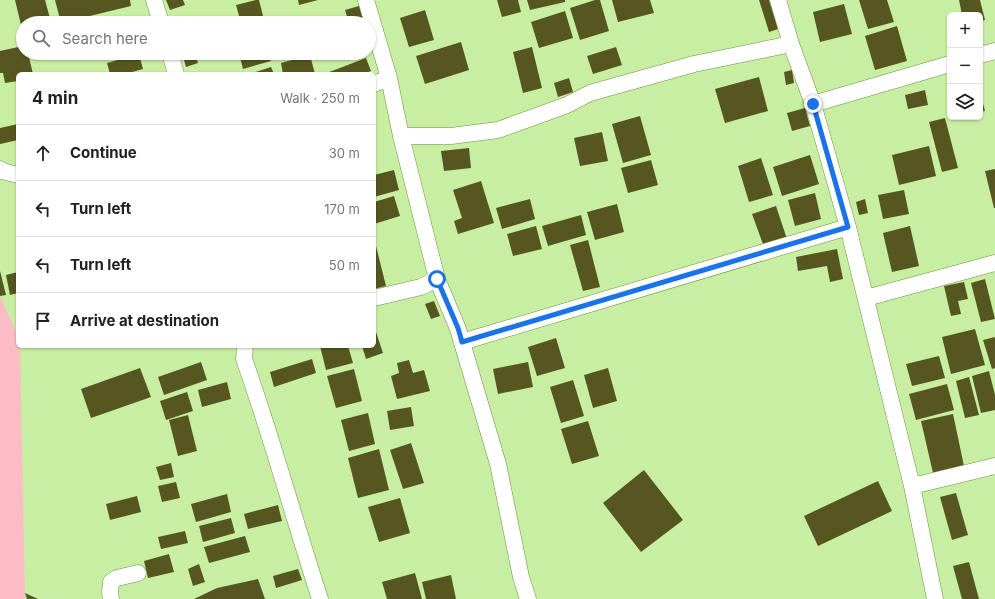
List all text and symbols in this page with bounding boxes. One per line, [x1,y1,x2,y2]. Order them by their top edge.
map controls [947,12,983,120]
button: + [947,12,983,48]
search box [16,16,376,60]
icon: search [30,27,52,49]
text: Search here [62,29,148,48]
button: − [947,48,983,84]
button: layers [947,84,983,120]
text: 4 min [32,88,78,108]
text: Walk · 250 m [280,90,360,106]
route end [804,95,822,113]
icon: ahead [32,142,54,164]
text: Continue [70,143,137,162]
text: 30 m [329,145,360,161]
icon: left [32,198,54,220]
text: Turn left [70,199,131,218]
text: 170 m [324,201,360,217]
icon: left [32,254,54,276]
text: Turn left [70,255,131,274]
text: 50 m [329,257,360,273]
route start [428,270,446,288]
icon: arrive [32,310,54,332]
text: Arrive at destination [70,311,219,330]

